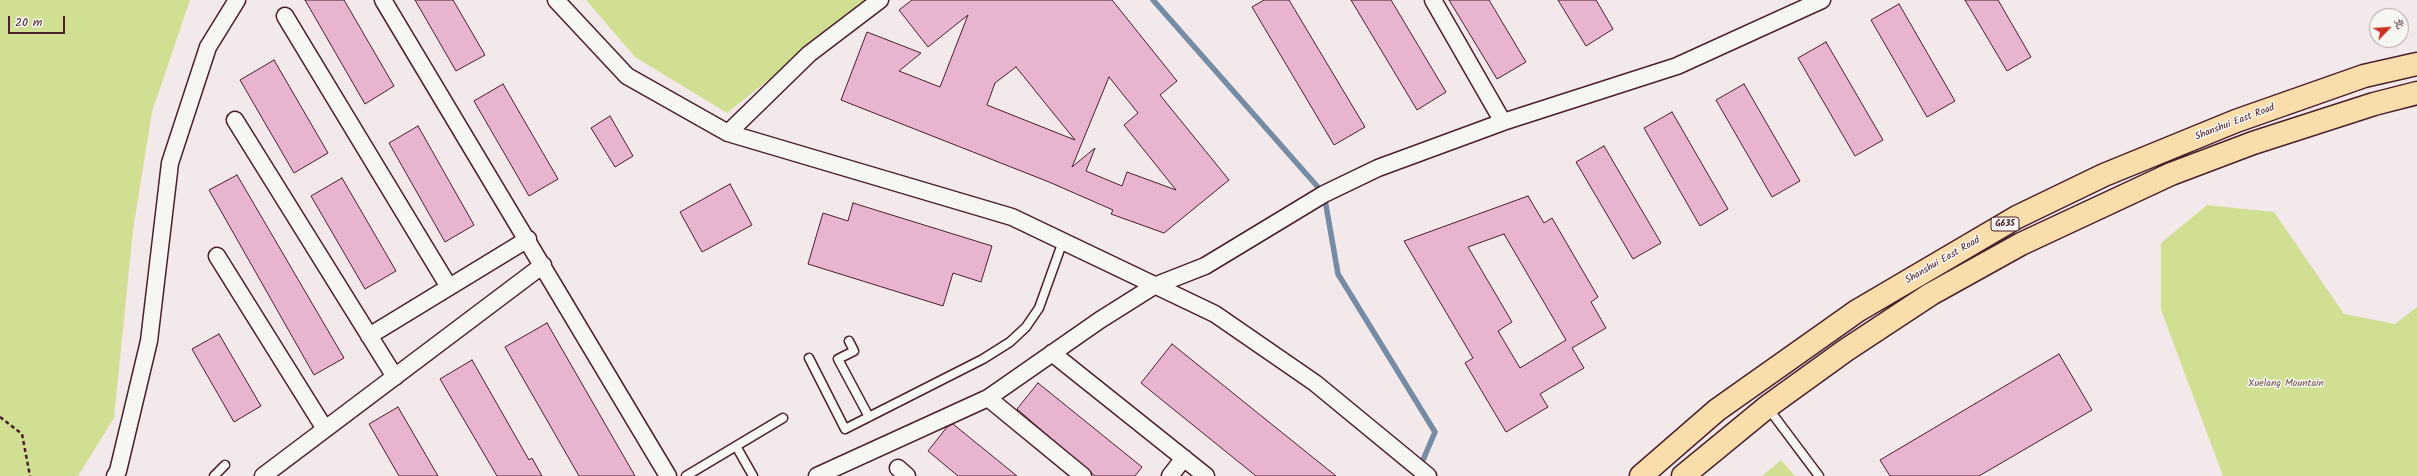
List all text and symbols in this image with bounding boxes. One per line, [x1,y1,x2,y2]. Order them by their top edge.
scale bar [10,8,67,34]
north arrow [2369,8,2409,48]
text: 20 m [15,13,42,32]
text: 北 [2388,15,2409,32]
street label: Shanshui East Road [2194,102,2276,144]
road number: G635 [1991,217,2019,231]
street label: Shanshui East Road [1904,235,1982,287]
park label: Xuelang Mountain [2248,378,2324,390]

